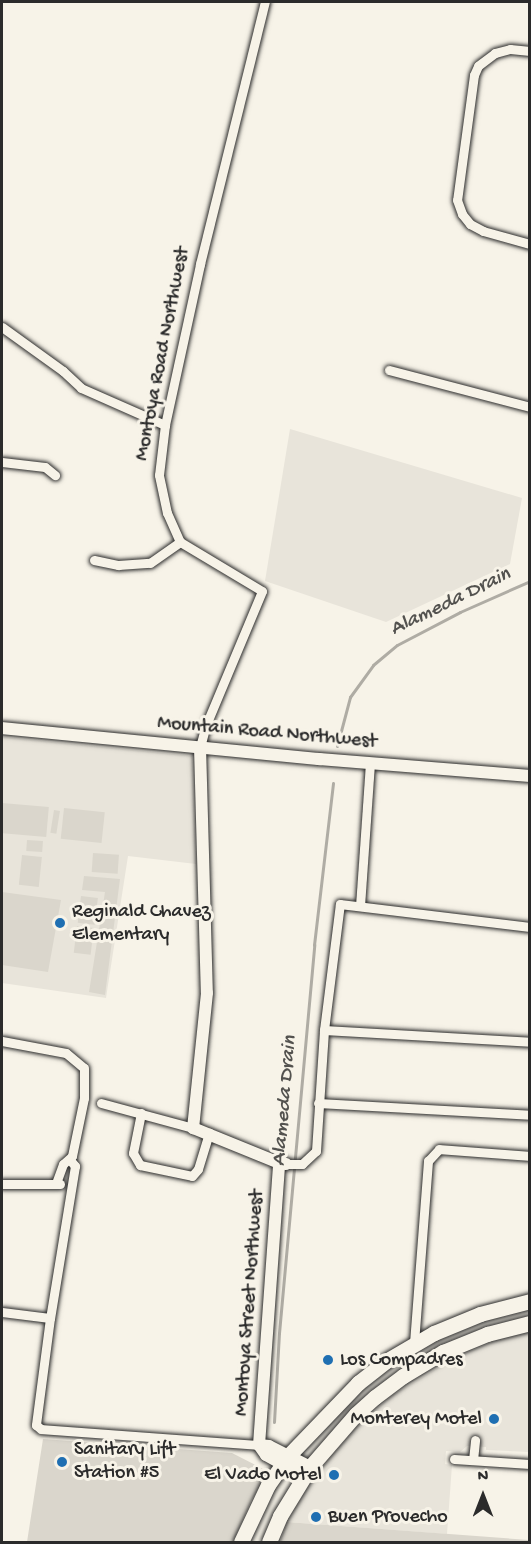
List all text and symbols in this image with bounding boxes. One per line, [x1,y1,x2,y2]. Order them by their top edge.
street label: Montoya Road Northwest [131,245,195,463]
water label: Alameda Drain [387,563,515,643]
street label: Mountain Road Northwest [156,711,378,755]
place label: Reginald Chavez Elementary [72,900,211,947]
marker: Reginald Chavez Elementary [53,916,67,930]
water label: Alameda Drain [268,1035,304,1167]
street label: Montoya Street Northwest [230,1189,270,1417]
place label: Los Compadres [340,1348,463,1372]
marker: Los Compadres [321,1353,335,1367]
place label: Monterey Motel [351,1407,482,1431]
marker: Monterey Motel [487,1412,501,1426]
place label: Sanitary Lift Station #5 [74,1438,175,1485]
marker: Sanitary Lift Station #5 [55,1455,69,1469]
place label: El Vado Motel [204,1463,322,1487]
north arrow [453,1466,513,1526]
marker: El Vado Motel [327,1468,341,1482]
text: N [478,1468,488,1487]
place label: Buen Provecho [328,1505,448,1529]
marker: Buen Provecho [309,1510,323,1524]

